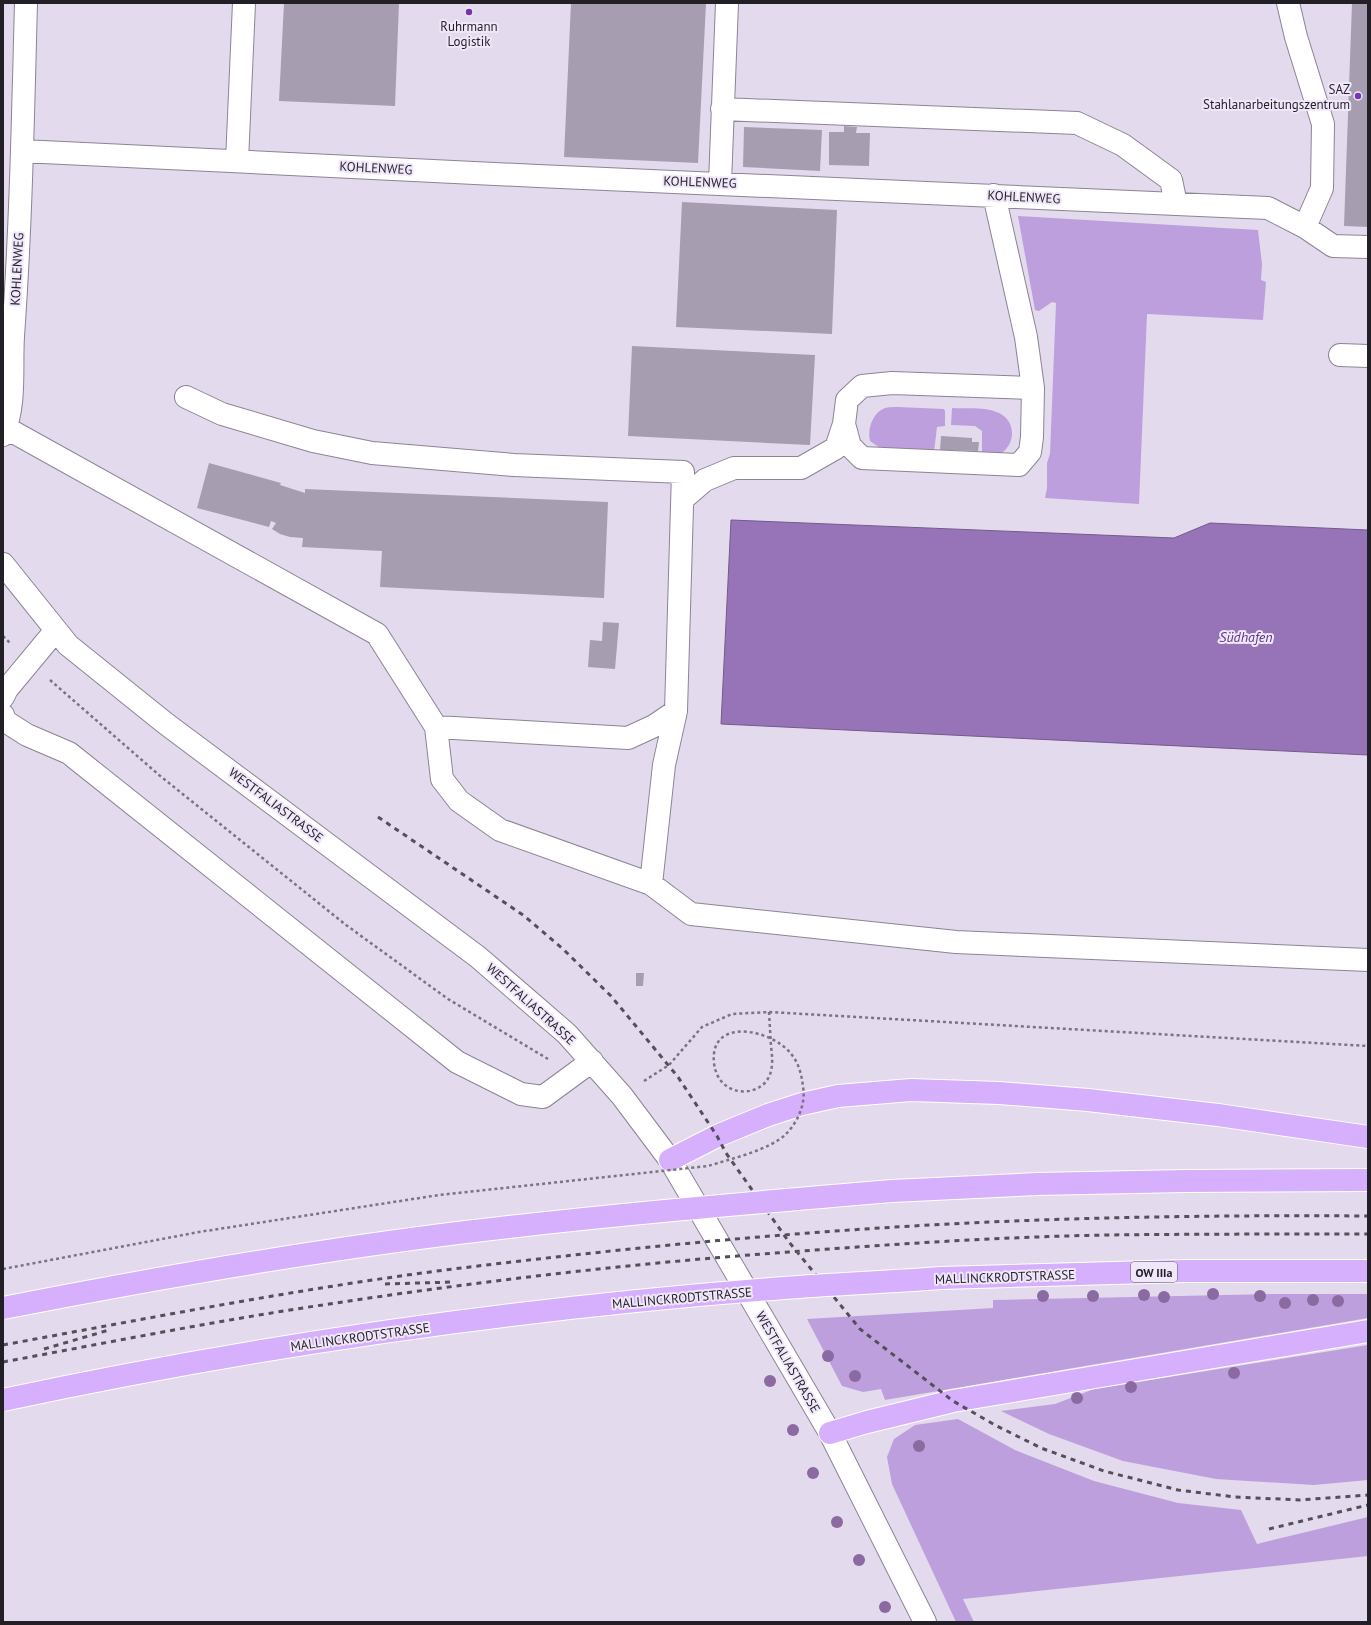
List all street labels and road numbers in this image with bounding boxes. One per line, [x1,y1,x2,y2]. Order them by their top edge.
street label: KOHLENWEG [339,158,413,178]
street label: KOHLENWEG [663,172,737,192]
street label: KOHLENWEG [987,187,1061,207]
street label: KOHLENWEG [7,232,27,306]
street label: WESTFALIASTRASSE [225,764,327,846]
street label: WESTFALIASTRASSE [483,959,579,1049]
road number: OW IIIa [1131,1262,1177,1282]
street label: MALLINCKRODTSTRASSE [935,1266,1075,1288]
street label: MALLINCKRODTSTRASSE [611,1283,753,1313]
street label: WESTFALIASTRASSE [752,1308,824,1416]
street label: MALLINCKRODTSTRASSE [289,1319,431,1355]

